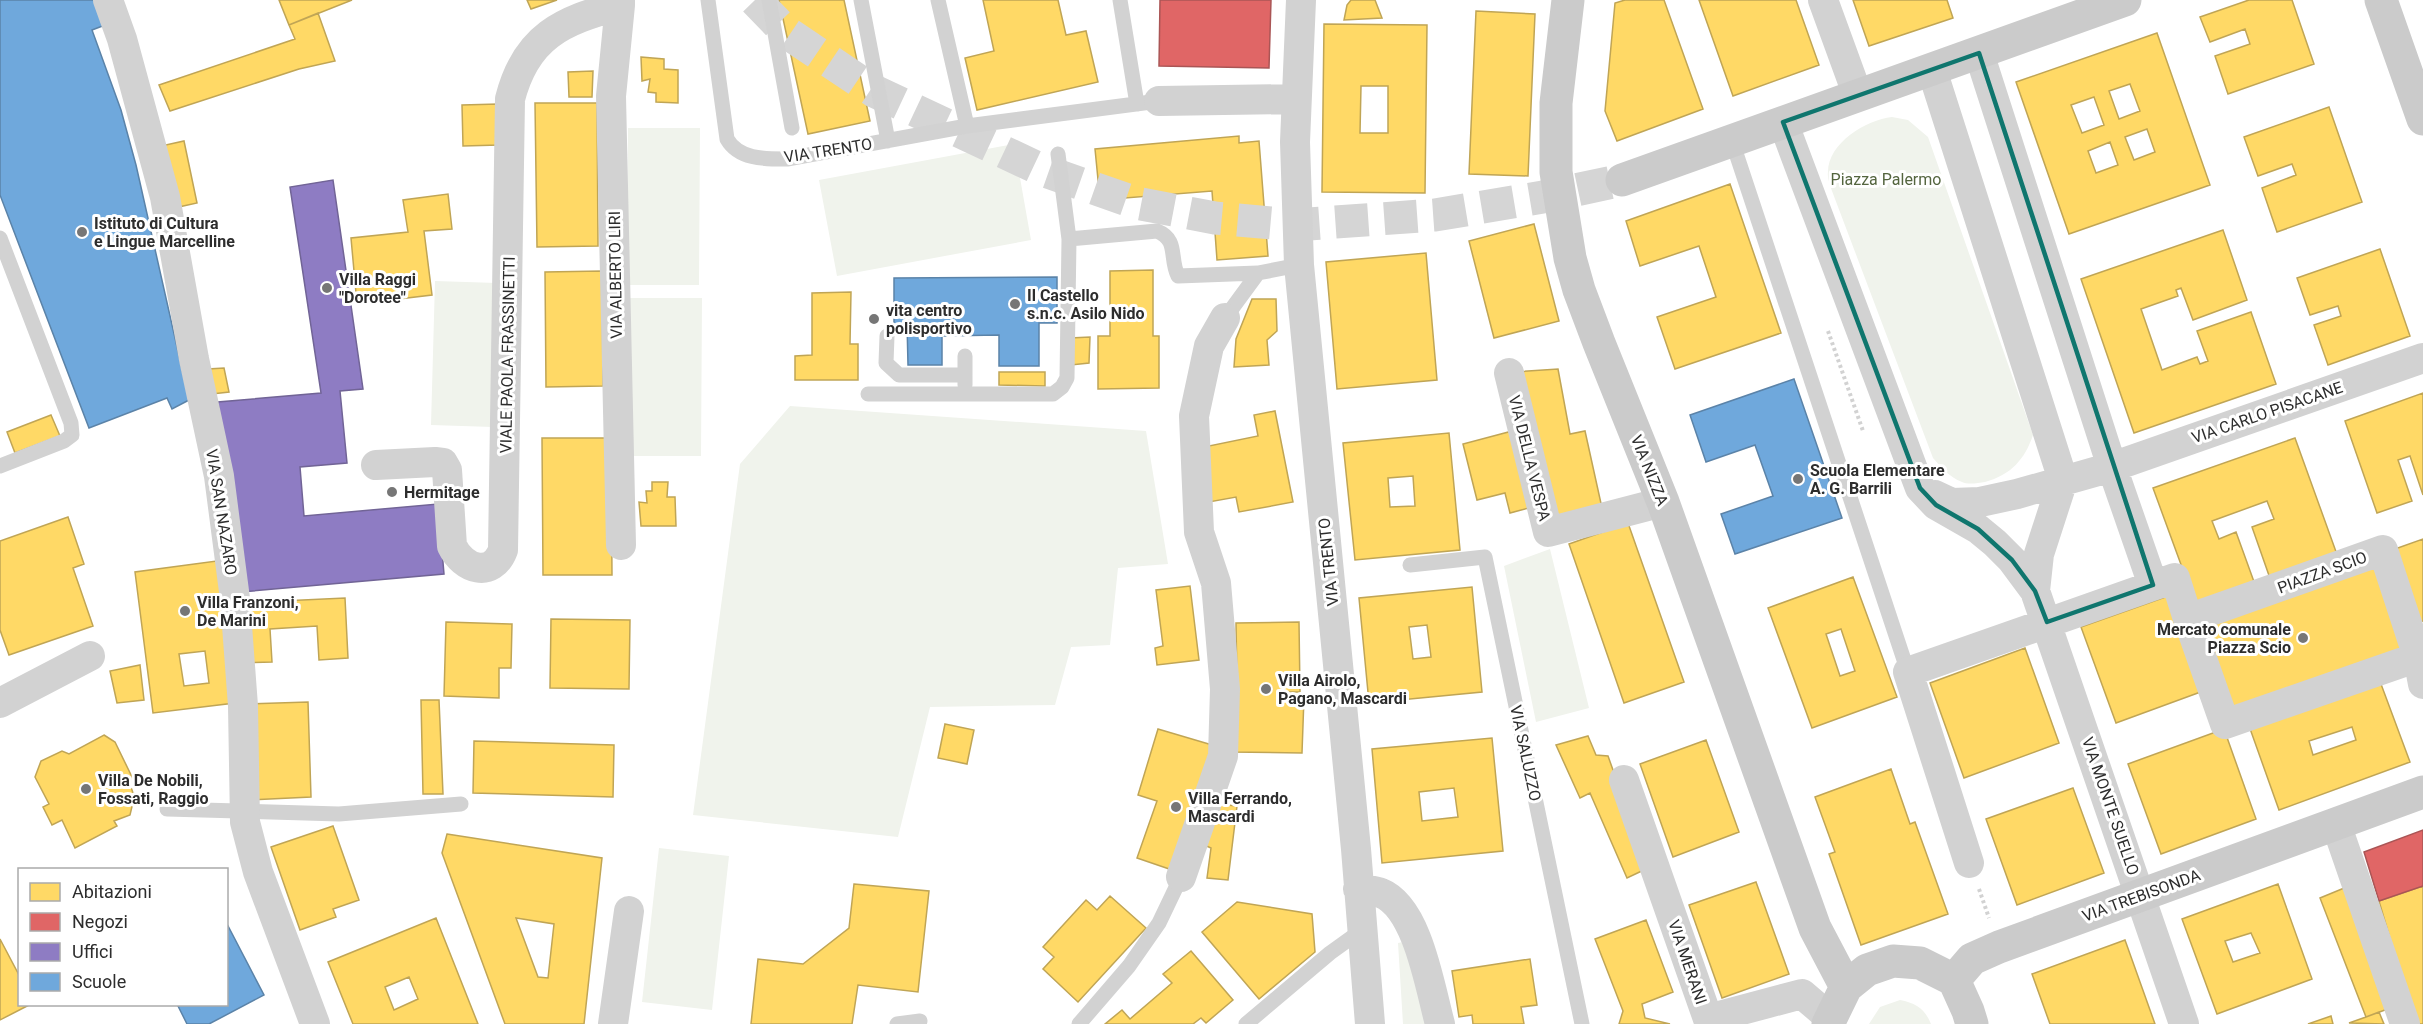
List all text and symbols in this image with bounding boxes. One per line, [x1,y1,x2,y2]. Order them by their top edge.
street label: VIA TRENTO [783,134,873,167]
park label: Piazza Palermo [1831,170,1941,189]
street label: VIA ALBERTO LIRI [605,211,626,339]
place label: Istituto di Cultura e Lingue Marcelline [94,214,235,251]
marker: Istituto di Cultura e Lingue Marcelline [75,225,89,239]
street label: VIALE PAOLA FRASSINETTI [496,256,519,454]
place label: Villa Raggi "Dorotee" [339,270,416,307]
marker: Villa Raggi "Dorotee" [320,281,334,295]
place label: Il Castello s.n.c. Asilo Nido [1027,286,1144,323]
marker: Il Castello s.n.c. Asilo Nido [1008,297,1022,311]
place label: vita centro polisportivo [886,301,972,338]
marker: vita centro polisportivo [867,312,881,326]
street label: VIA CARLO PISACANE [2189,378,2345,447]
street label: VIA DELLA VESPA [1505,393,1554,523]
street label: VIA NIZZA [1627,432,1673,509]
street label: VIA SAN NAZARO [202,448,241,576]
place label: Scuola Elementare A. G. Barrili [1810,461,1945,498]
marker: Scuola Elementare A. G. Barrili [1791,472,1805,486]
place label: Hermitage [404,483,480,502]
marker: Hermitage [385,485,399,499]
street label: VIA TRENTO [1314,517,1343,607]
street label: PIAZZA SCIO [2275,547,2370,597]
place label: Villa Franzoni, De Marini [197,593,299,630]
marker: Villa Franzoni, De Marini [178,604,192,618]
place label: Mercato comunale Piazza Scio [2157,620,2291,657]
marker: Mercato comunale Piazza Scio [2296,631,2310,645]
place label: Villa Airolo, Pagano, Mascardi [1278,671,1407,708]
marker: Villa Airolo, Pagano, Mascardi [1259,682,1273,696]
street label: VIA SALUZZO [1506,703,1545,803]
street label: VIA MONTE SUELLO [2078,735,2143,878]
place label: Villa De Nobili, Fossati, Raggio [98,771,209,808]
marker: Villa De Nobili, Fossati, Raggio [79,782,93,796]
place label: Villa Ferrando, Mascardi [1188,789,1292,826]
marker: Villa Ferrando, Mascardi [1169,800,1183,814]
street label: VIA TREBISONDA [2080,865,2203,926]
legend [18,868,228,1006]
text: Abitazioni [72,881,152,902]
text: Negozi [72,911,128,932]
street label: VIA MERANI [1664,917,1711,1007]
text: Uffici [72,941,113,962]
text: Scuole [72,971,126,992]

